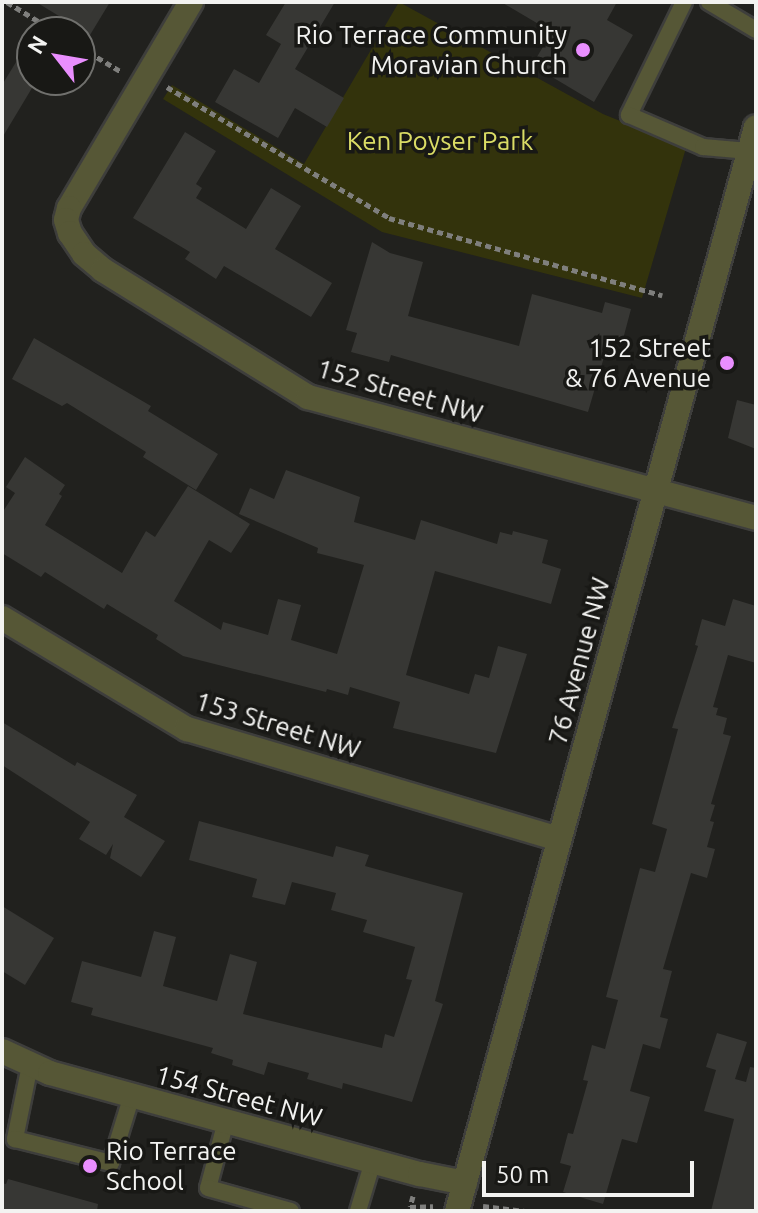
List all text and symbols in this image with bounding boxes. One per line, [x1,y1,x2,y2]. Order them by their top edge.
north arrow [16,16,96,96]
place label: Rio Terrace Community Moravian Church [296,19,567,80]
text: N [22,31,52,58]
marker: Rio Terrace Community Moravian Church [574,41,592,59]
park label: Ken Poyser Park [347,125,533,157]
place label: 152 Street & 76 Avenue [565,332,711,394]
street label: 152 Street NW [313,352,487,430]
marker: 152 Street & 76 Avenue [718,354,736,372]
street label: 76 Avenue NW [542,574,616,748]
street label: 153 Street NW [192,685,364,765]
street label: 154 Street NW [152,1059,326,1133]
place label: Rio Terrace School [106,1135,237,1196]
scale bar [486,1145,698,1195]
marker: Rio Terrace School [81,1157,99,1175]
text: 50 m [496,1161,549,1188]

